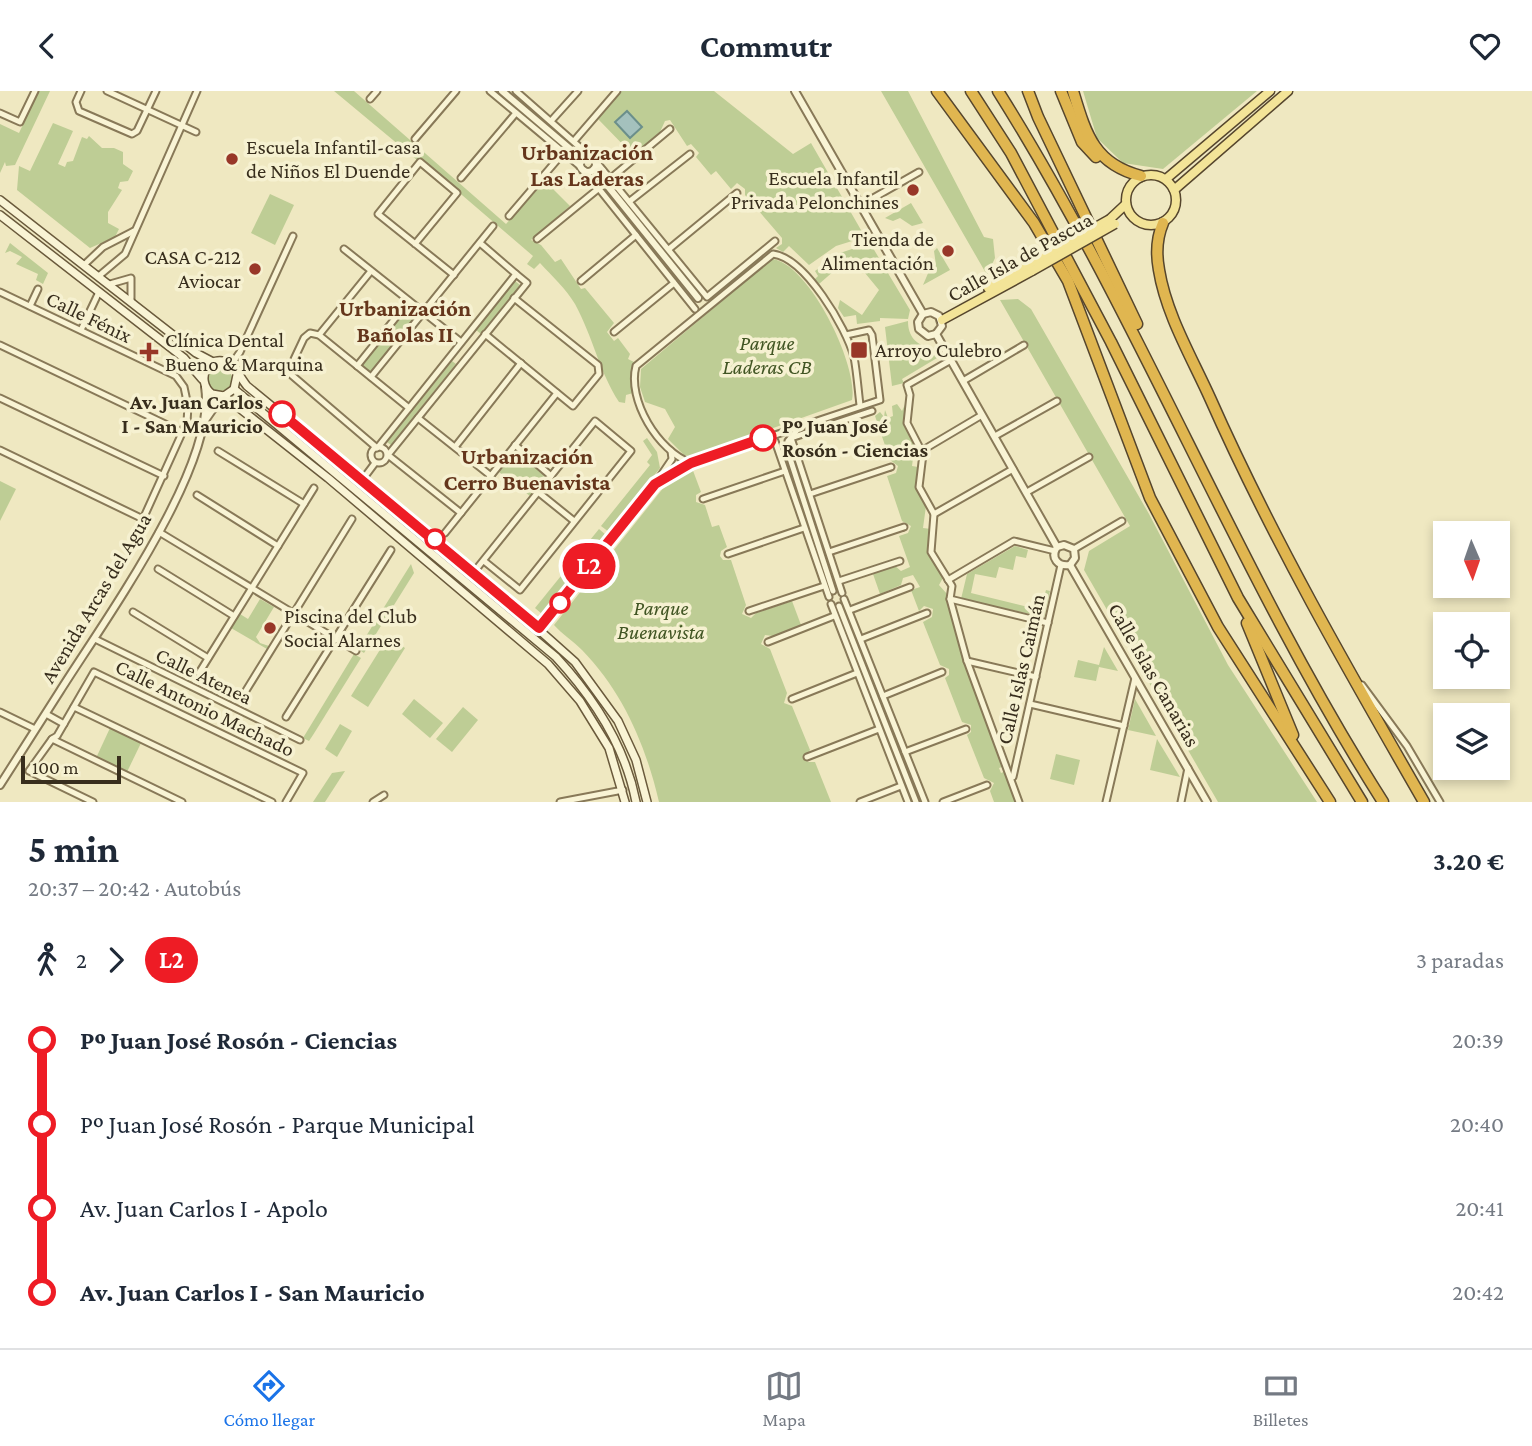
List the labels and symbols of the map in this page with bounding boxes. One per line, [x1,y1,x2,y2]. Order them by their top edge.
place label: Escuela Infantil-casa de Niños El Duende [246,135,421,183]
district label: Urbanización Las Laderas [521,139,653,191]
marker: Escuela Infantil-casa de Niños El Duende [224,151,240,167]
place label: Escuela Infantil Privada Pelonchines [731,166,899,214]
marker: Escuela Infantil Privada Pelonchines [905,182,921,198]
street label: Calle Isla de Pascua [943,207,1097,307]
place label: Tienda de Alimentación [821,227,934,275]
marker: Tienda de Alimentación [940,243,956,259]
place label: CASA C-212 Aviocar [145,245,242,293]
marker: CASA C-212 Aviocar [247,261,263,277]
street label: Calle Fénix [42,286,136,348]
district label: Urbanización Bañolas II [339,295,471,347]
place label: Clínica Dental Bueno & Marquina [165,328,324,376]
park label: Parque Laderas CB [722,331,812,379]
place label: Arroyo Culebro [875,338,1002,362]
marker: Arroyo Culebro [849,340,869,360]
marker: Clínica Dental Bueno & Marquina [139,342,159,362]
place label: Av. Juan Carlos I - San Mauricio [122,390,263,438]
marker: Av. Juan Carlos I - San Mauricio [269,401,295,427]
place label: Pº Juan José Rosón - Ciencias [782,414,928,462]
marker: Pº Juan José Rosón - Ciencias [750,425,776,451]
district label: Urbanización Cerro Buenavista [443,443,611,495]
street label: Avenida Arcas del Agua [36,509,156,687]
north arrow [1433,521,1510,599]
unlabelled marker [425,529,445,549]
line badge: L2 [558,543,620,589]
street label: Calle Islas Caimán [992,591,1050,747]
unlabelled marker [550,593,570,613]
park label: Parque Buenavista [617,596,705,644]
street label: Calle Islas Canarias [1103,599,1205,751]
place label: Piscina del Club Social Alarnes [284,604,417,652]
marker: Piscina del Club Social Alarnes [262,620,278,636]
street label: Calle Atenea [152,642,256,710]
street label: Calle Antonio Machado [112,654,298,762]
scale bar [21,753,121,785]

